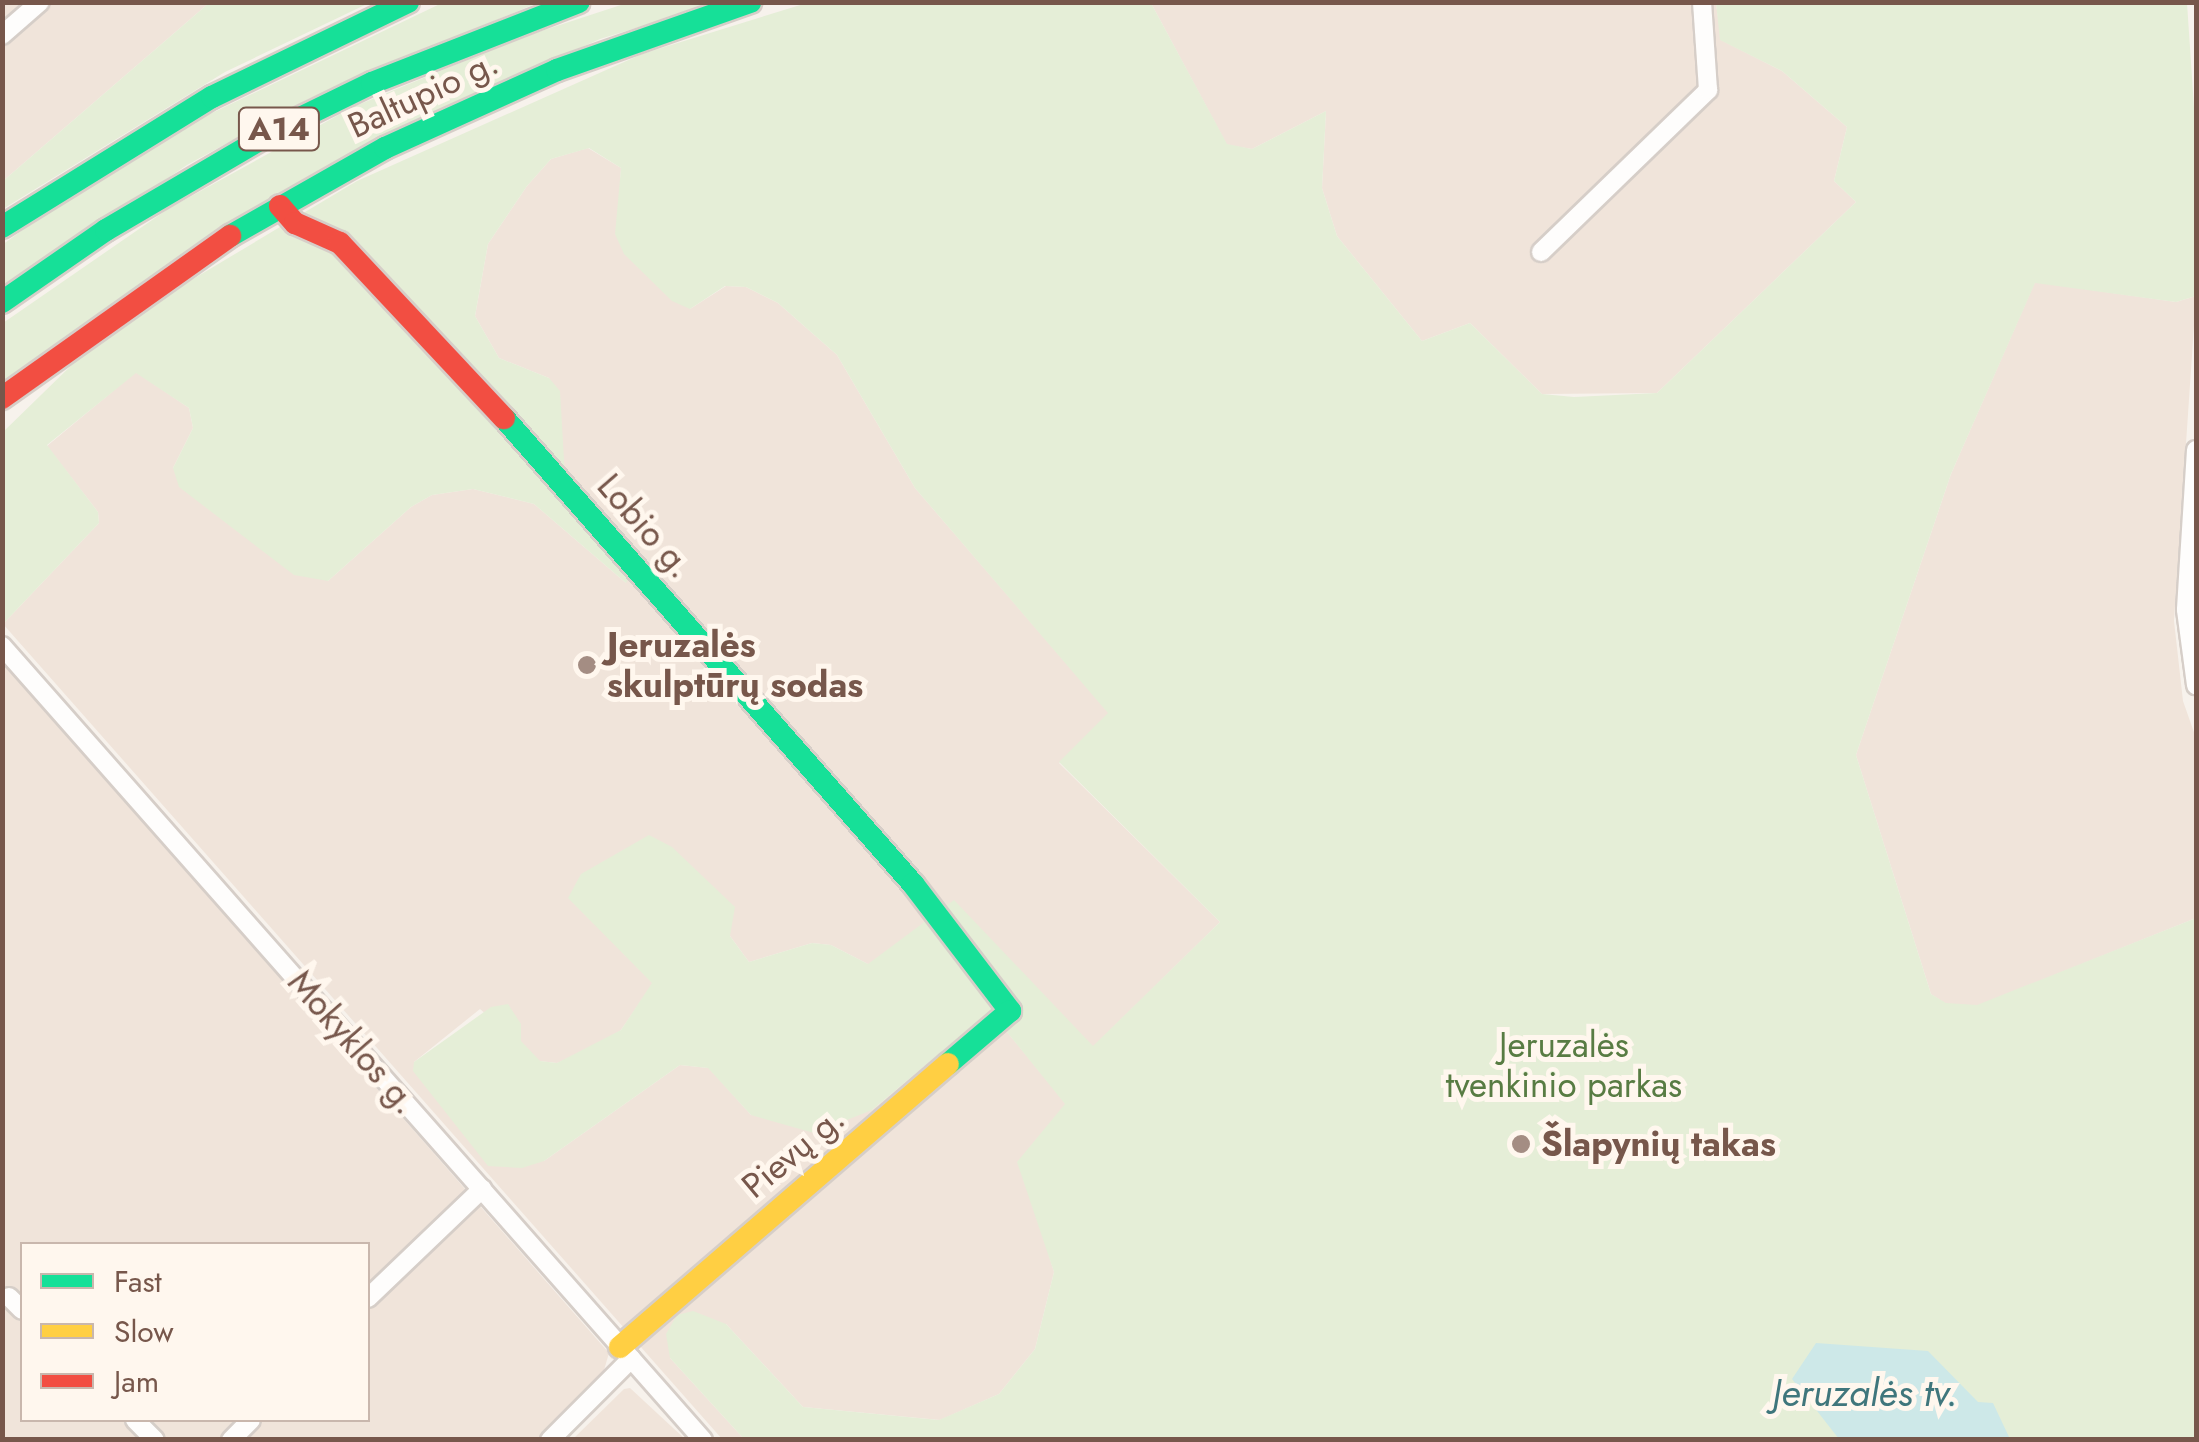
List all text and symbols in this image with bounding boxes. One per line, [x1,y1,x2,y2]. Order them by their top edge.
street label: Baltupio g. [341,41,505,147]
road number: A14 [236,102,322,156]
street label: Lobio g. [588,465,702,587]
place label: Jeruzalės skulptūrų sodas [607,624,863,706]
marker: Jeruzalės skulptūrų sodas [576,654,598,676]
street label: Mokyklos g. [279,962,427,1122]
park label: Jeruzalės tvenkinio parkas [1446,1024,1682,1106]
street label: Pievų g. [733,1097,853,1207]
place label: Šlapynių takas [1541,1123,1776,1165]
marker: Šlapynių takas [1510,1133,1532,1155]
legend [20,1242,370,1422]
text: Fast [114,1260,162,1303]
text: Slow [114,1310,174,1353]
text: Jam [114,1360,159,1403]
water label: Jeruzalės tv. [1772,1370,1958,1416]

